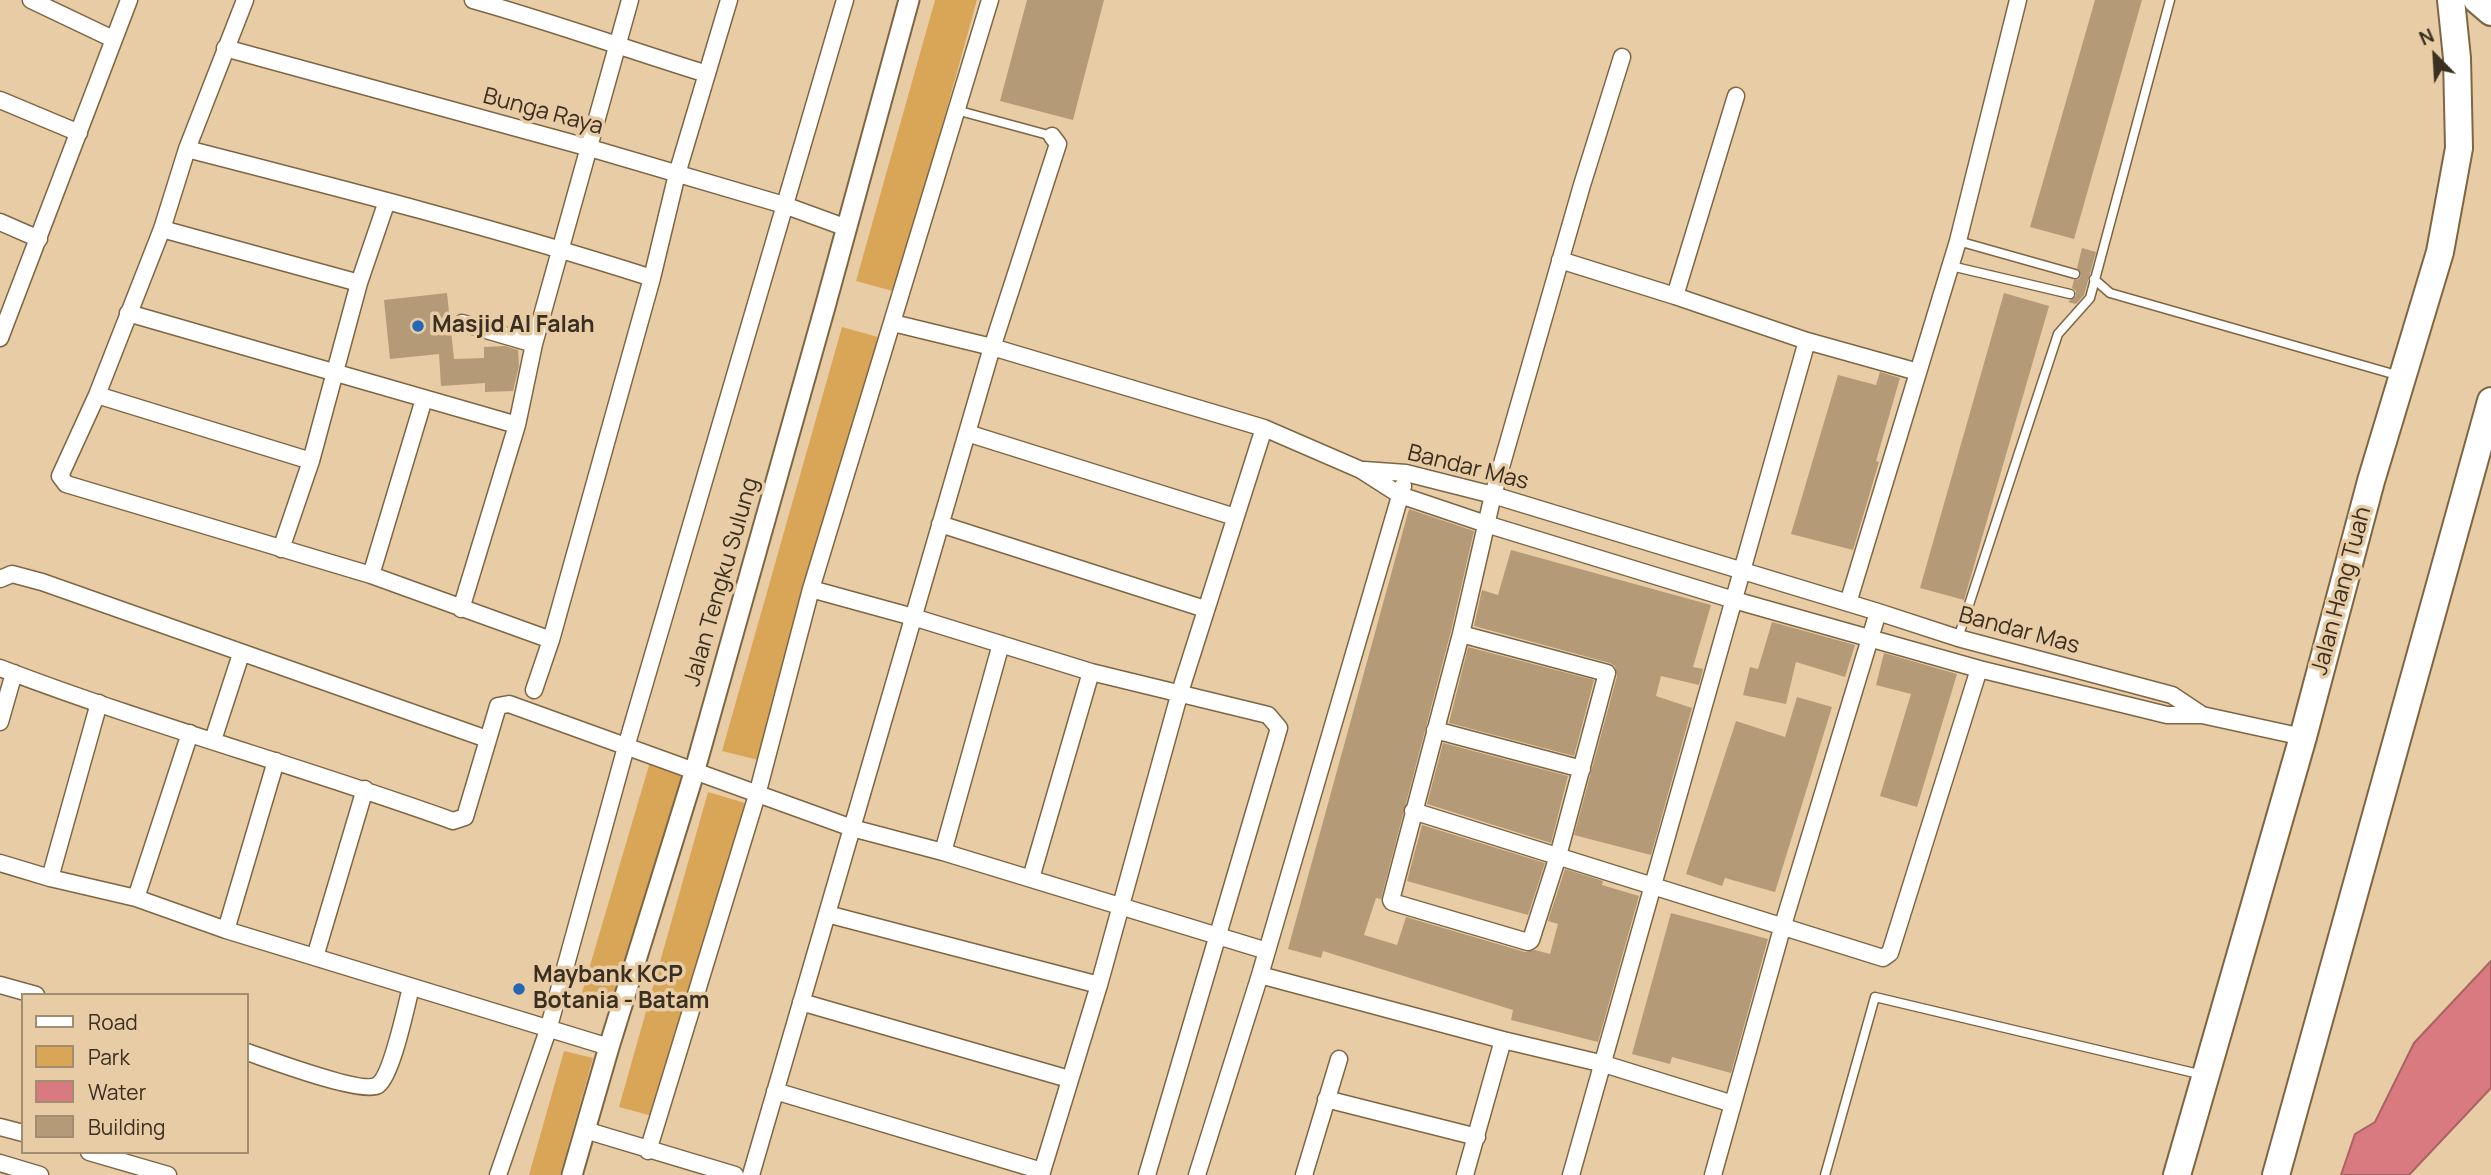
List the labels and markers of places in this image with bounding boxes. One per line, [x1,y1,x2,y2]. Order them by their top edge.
place label: Masjid Al Falah [432,312,595,340]
marker: Masjid Al Falah [410,318,426,334]
place label: Maybank KCP Botania - Batam [533,962,710,1016]
marker: Maybank KCP Botania - Batam [511,981,527,997]

